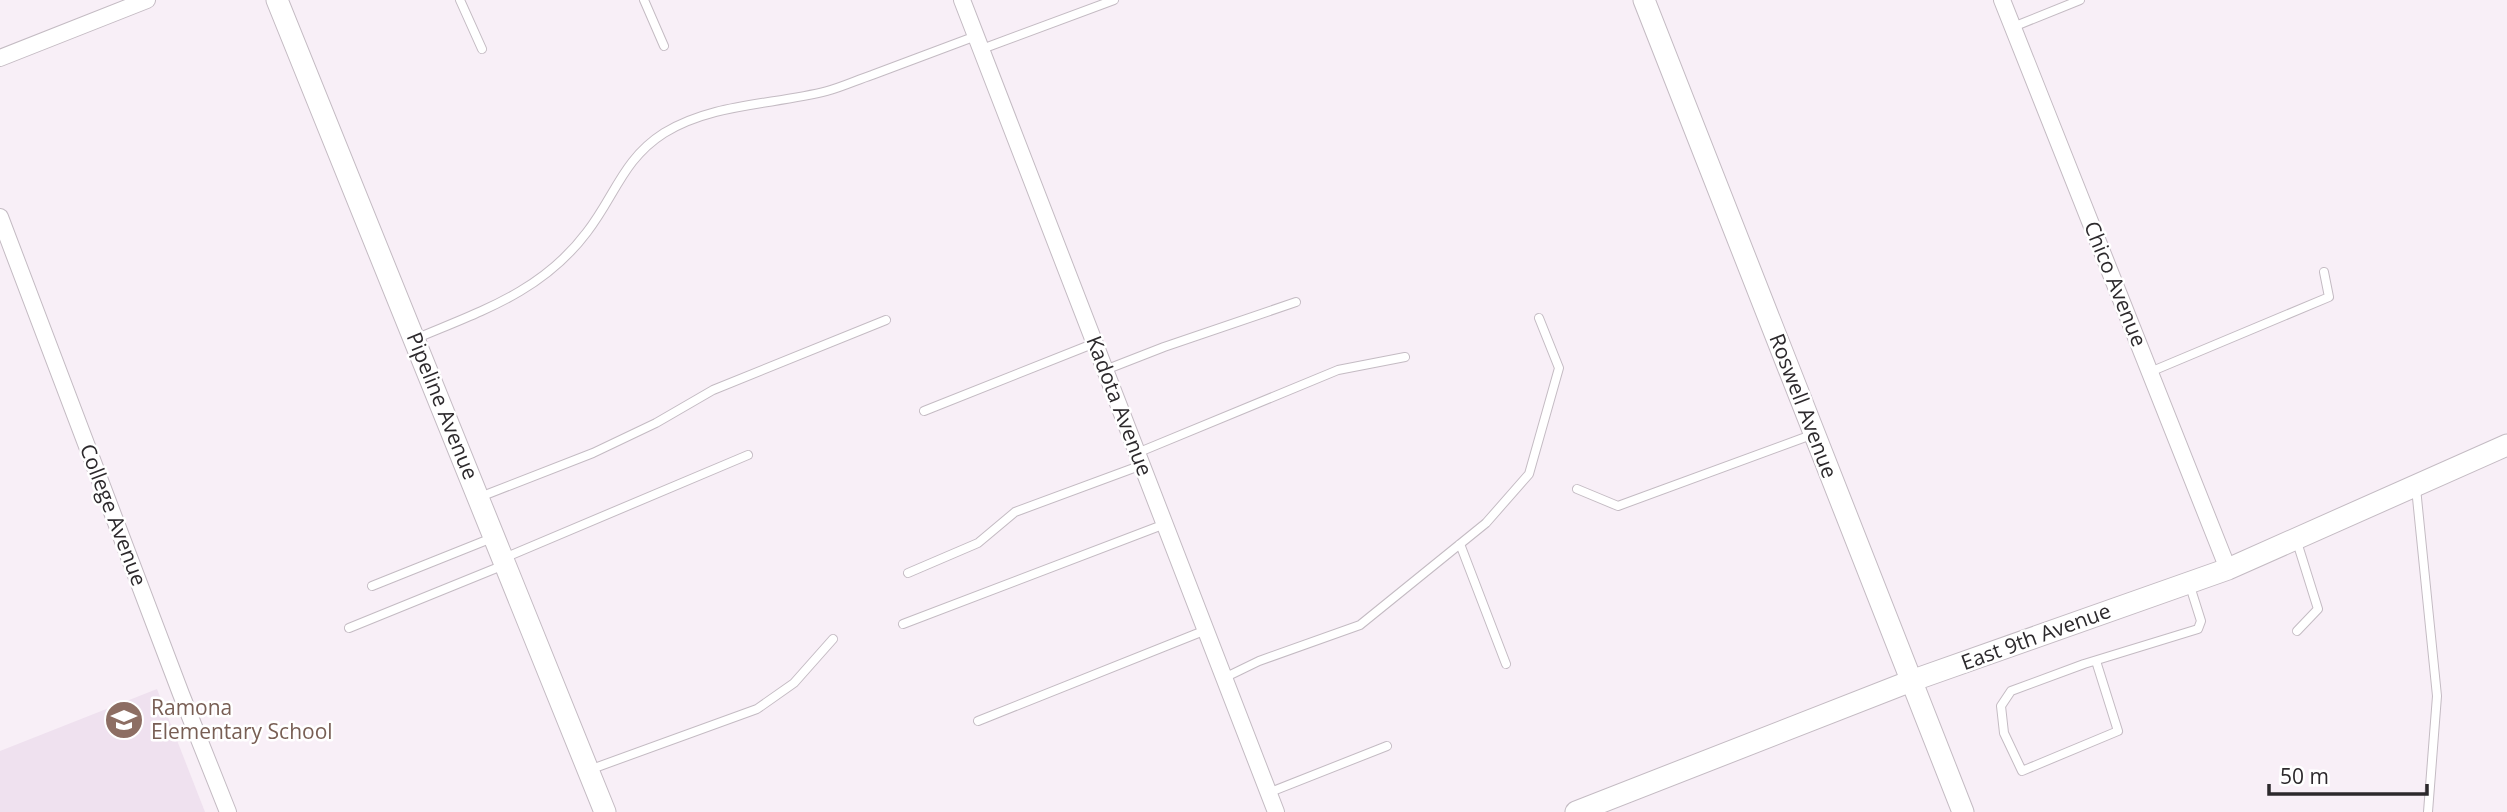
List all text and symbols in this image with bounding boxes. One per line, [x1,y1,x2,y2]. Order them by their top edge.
street label: Chico Avenue [2078,217,2154,350]
street label: Pipeline Avenue [401,328,485,483]
street label: Roswell Avenue [1763,329,1844,482]
street label: Kadota Avenue [1080,332,1159,480]
street label: College Avenue [74,440,154,590]
street label: East 9th Avenue [1957,596,2114,676]
place label: Ramona Elementary School [151,693,333,745]
school or university icon: Ramona Elementary School [103,699,145,741]
scale bar [2269,752,2426,796]
text: 50 m [2280,762,2329,790]

